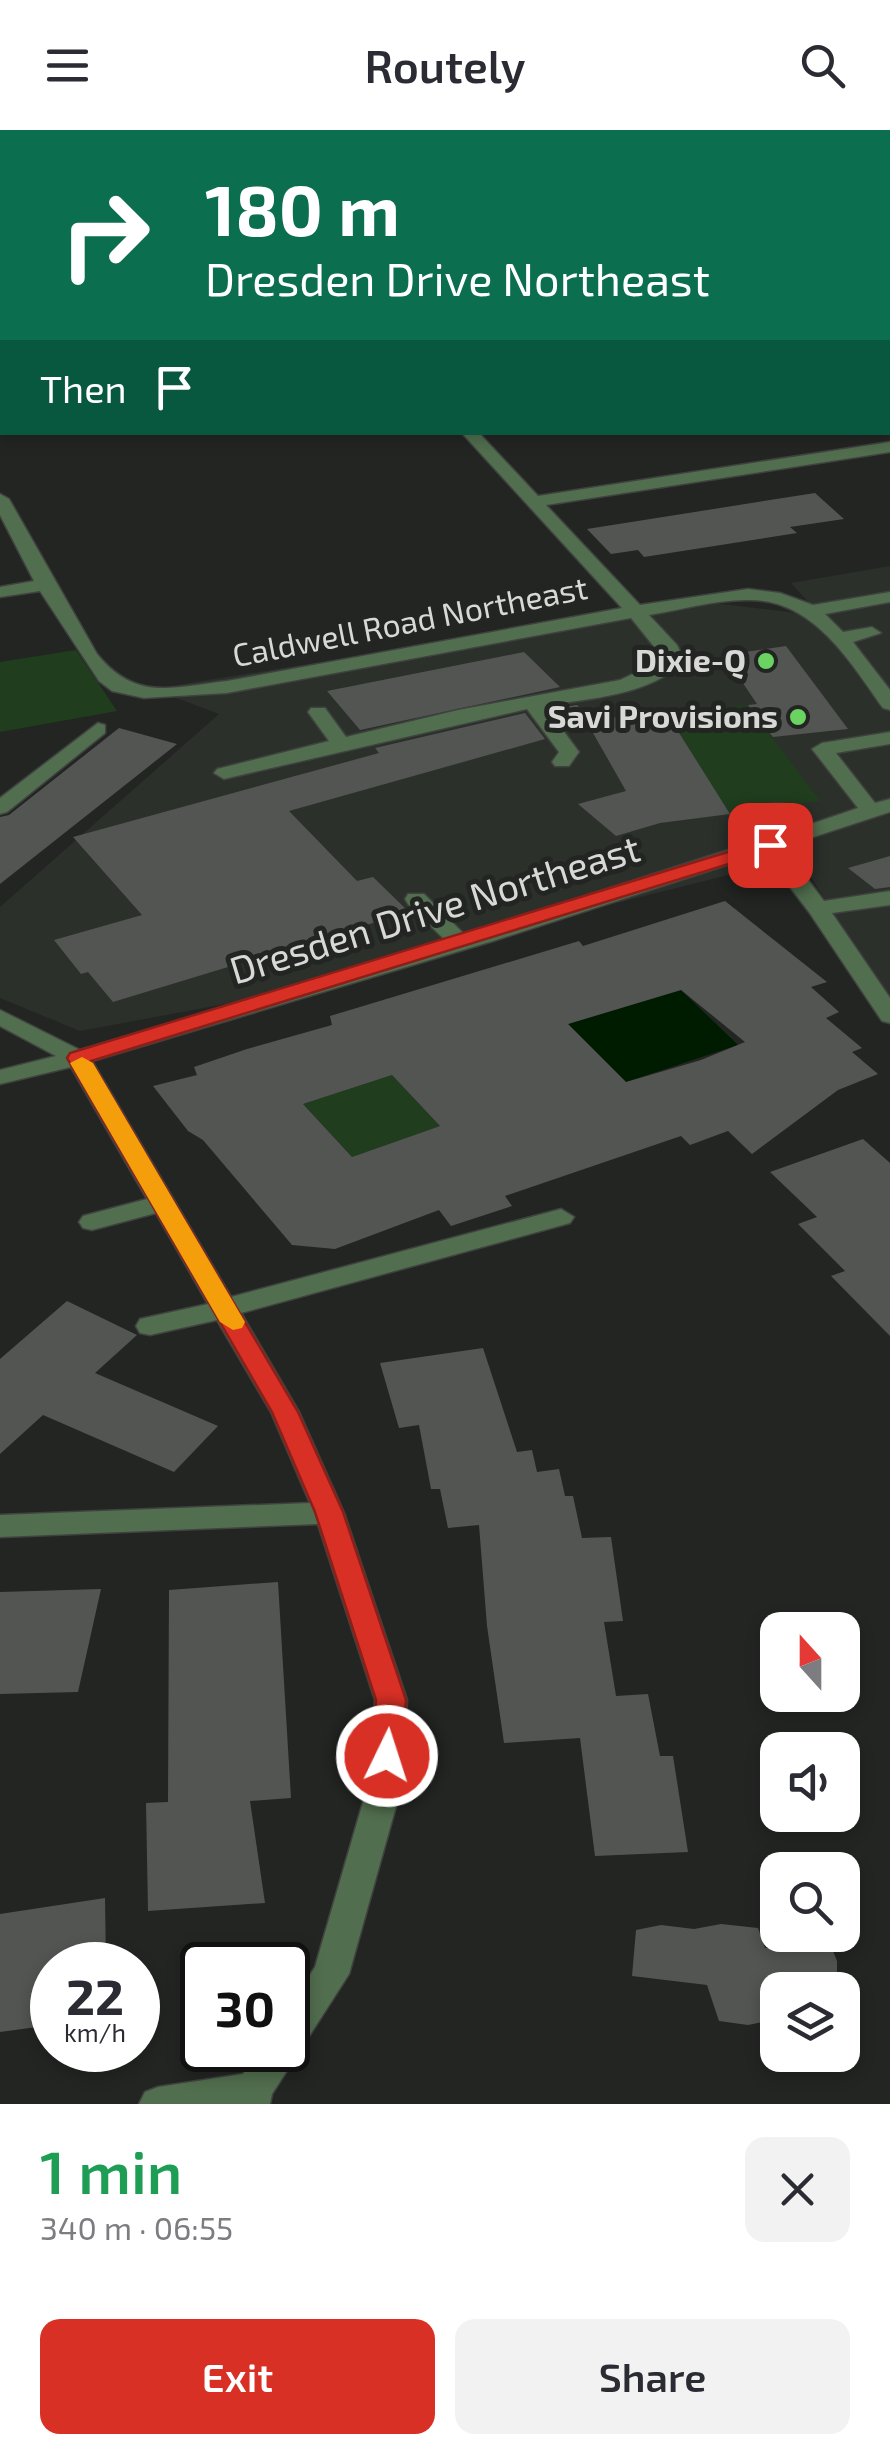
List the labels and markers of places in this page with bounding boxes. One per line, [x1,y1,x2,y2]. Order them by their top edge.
place label: Dixie-Q [635,640,746,680]
marker: Dixie-Q [755,650,777,672]
place label: Savi Provisions [548,696,778,734]
marker: Savi Provisions [787,706,809,728]
pin [728,803,813,888]

